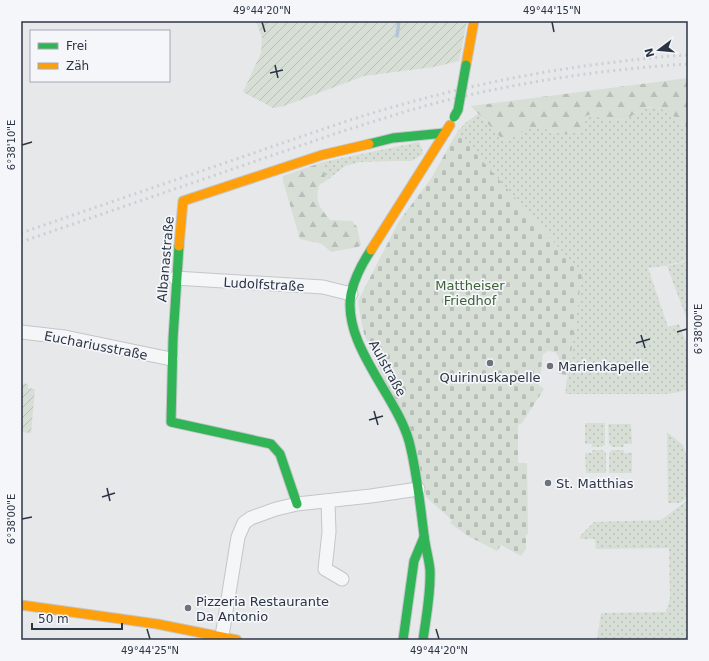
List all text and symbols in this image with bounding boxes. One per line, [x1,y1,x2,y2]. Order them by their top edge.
text: 49°44'20"N [233,5,291,16]
text: 49°44'15"N [523,5,581,16]
legend [30,30,170,82]
north arrow [639,30,679,70]
text: Frei [66,39,87,53]
text: N [642,46,657,59]
text: Zäh [66,59,89,73]
text: 6°38'10"E [6,120,17,170]
street label: Albanastraße [154,215,177,303]
street label: Ludolfstraße [223,275,305,294]
park label: Mattheiser Friedhof [435,278,505,308]
text: 6°38'00"E [693,304,704,354]
street label: Euchariusstraße [43,328,149,363]
street label: Aulstraße [366,337,409,399]
marker: Quirinuskapelle [485,358,495,368]
place label: Marienkapelle [558,359,649,374]
marker: Marienkapelle [545,361,555,371]
place label: Quirinuskapelle [439,370,541,385]
place label: St. Matthias [556,476,634,491]
marker: St. Matthias [543,478,553,488]
text: 6°38'00"E [6,494,17,544]
place label: Pizzeria Restaurante Da Antonio [196,594,329,624]
marker: Pizzeria Restaurante Da Antonio [183,603,193,613]
scale bar [32,605,122,631]
text: 50 m [38,612,69,626]
text: 49°44'25"N [121,645,179,656]
text: 49°44'20"N [410,645,468,656]

